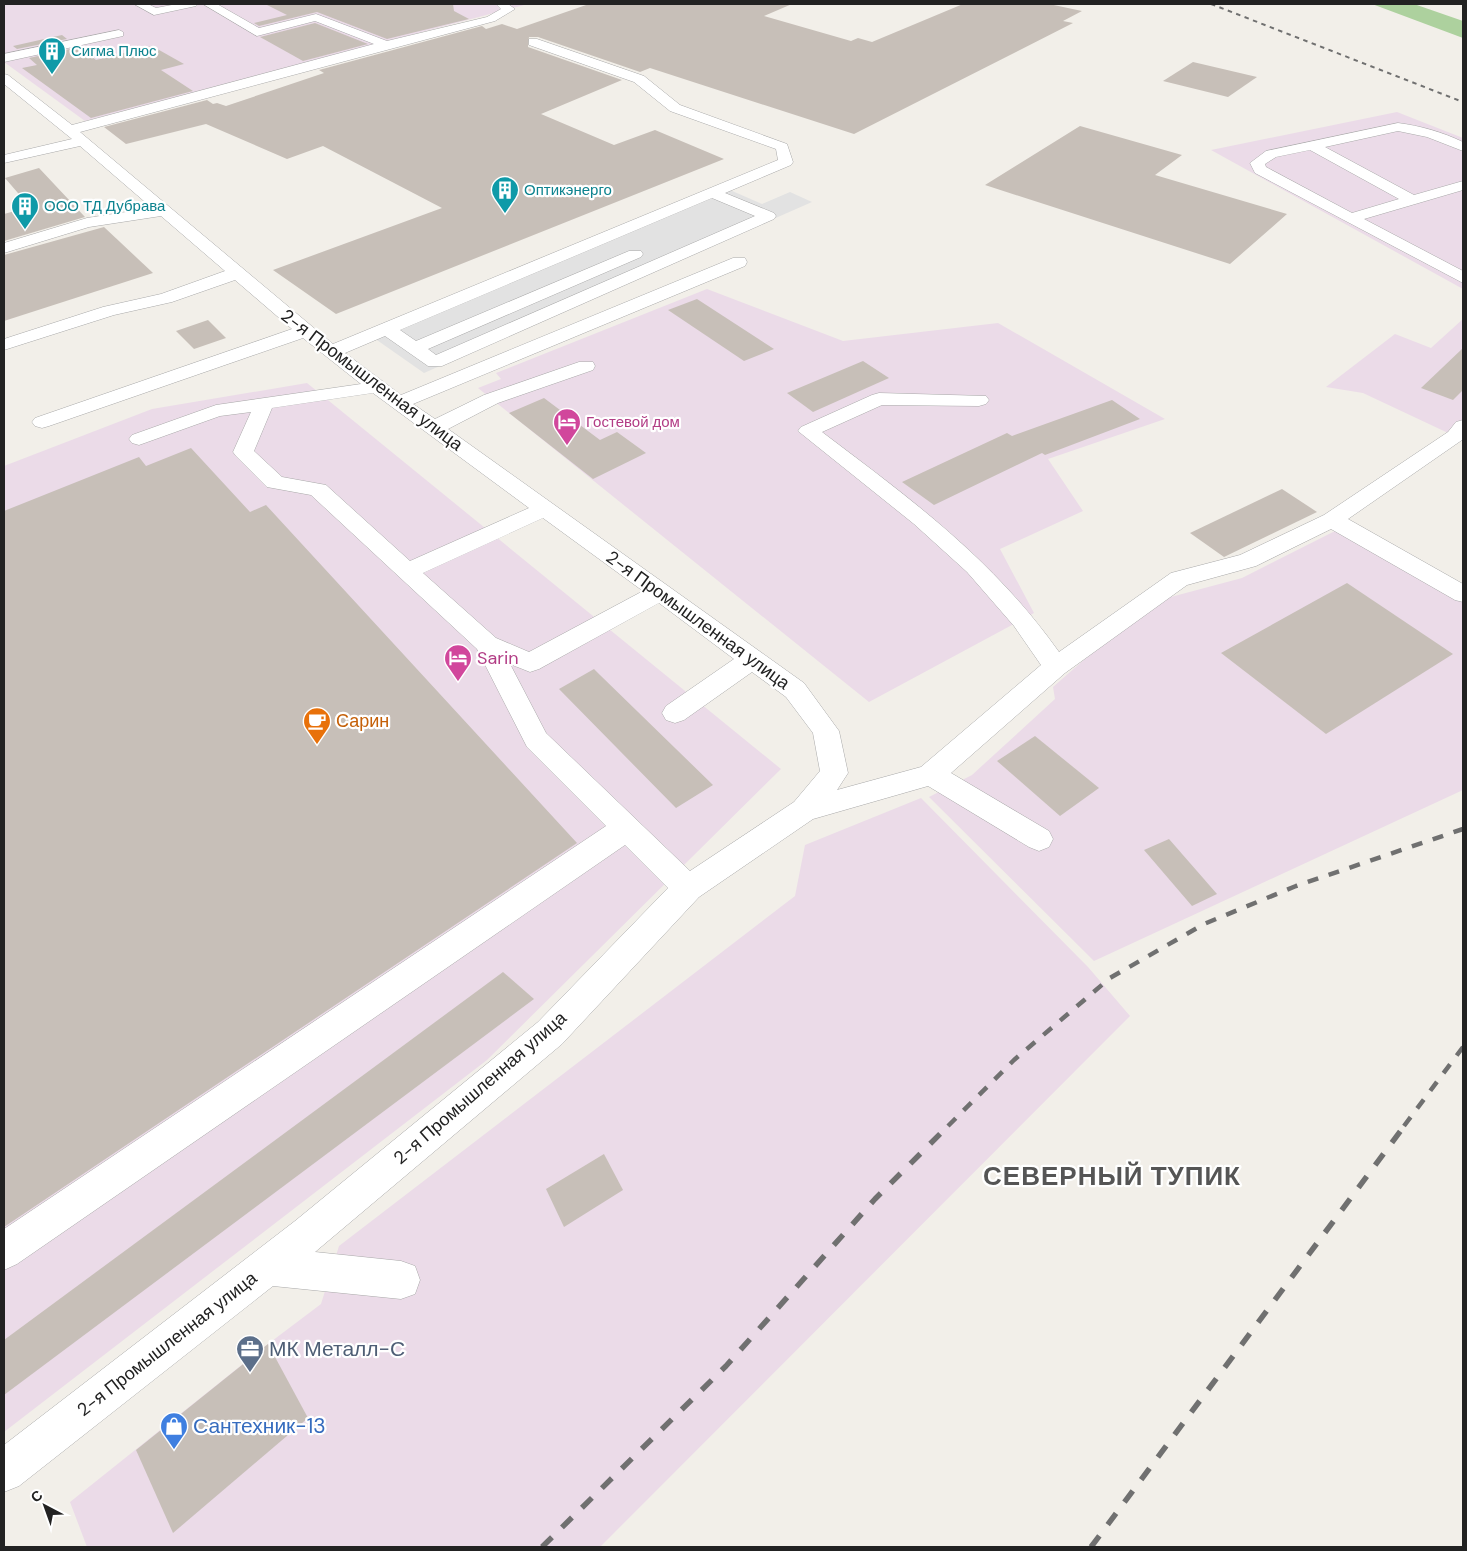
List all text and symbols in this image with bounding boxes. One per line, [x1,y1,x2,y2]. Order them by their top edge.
building icon: Сигма Плюс [37,36,67,75]
place label: Сигма Плюс [71,41,157,61]
building icon: Оптикэнерго [490,175,520,214]
place label: Оптикэнерго [524,180,612,200]
building icon: ООО ТД Дубрава [10,191,40,230]
place label: ООО ТД Дубрава [44,196,166,216]
street label: 2-я Промышленная улица [276,304,469,457]
hotel icon: Гостевой дом [552,407,582,446]
place label: Гостевой дом [586,412,680,432]
street label: 2-я Промышленная улица [601,545,796,695]
hotel icon: Sarin [443,643,473,682]
place label: Sarin [477,646,519,670]
cafe icon: Сарин [302,706,332,745]
place label: Сарин [336,709,389,733]
street label: 2-я Промышленная улица [388,1006,572,1170]
district label: СЕВЕРНЫЙ ТУПИК [983,1159,1241,1193]
street label: 2-я Промышленная улица [72,1266,263,1422]
office icon: МК Металл-С [235,1334,265,1373]
place label: МК Металл-С [269,1335,405,1363]
shop icon: Сантехник-13 [159,1411,189,1450]
place label: Сантехник-13 [193,1412,326,1440]
north arrow [20,1481,70,1531]
text: С [27,1486,46,1506]

